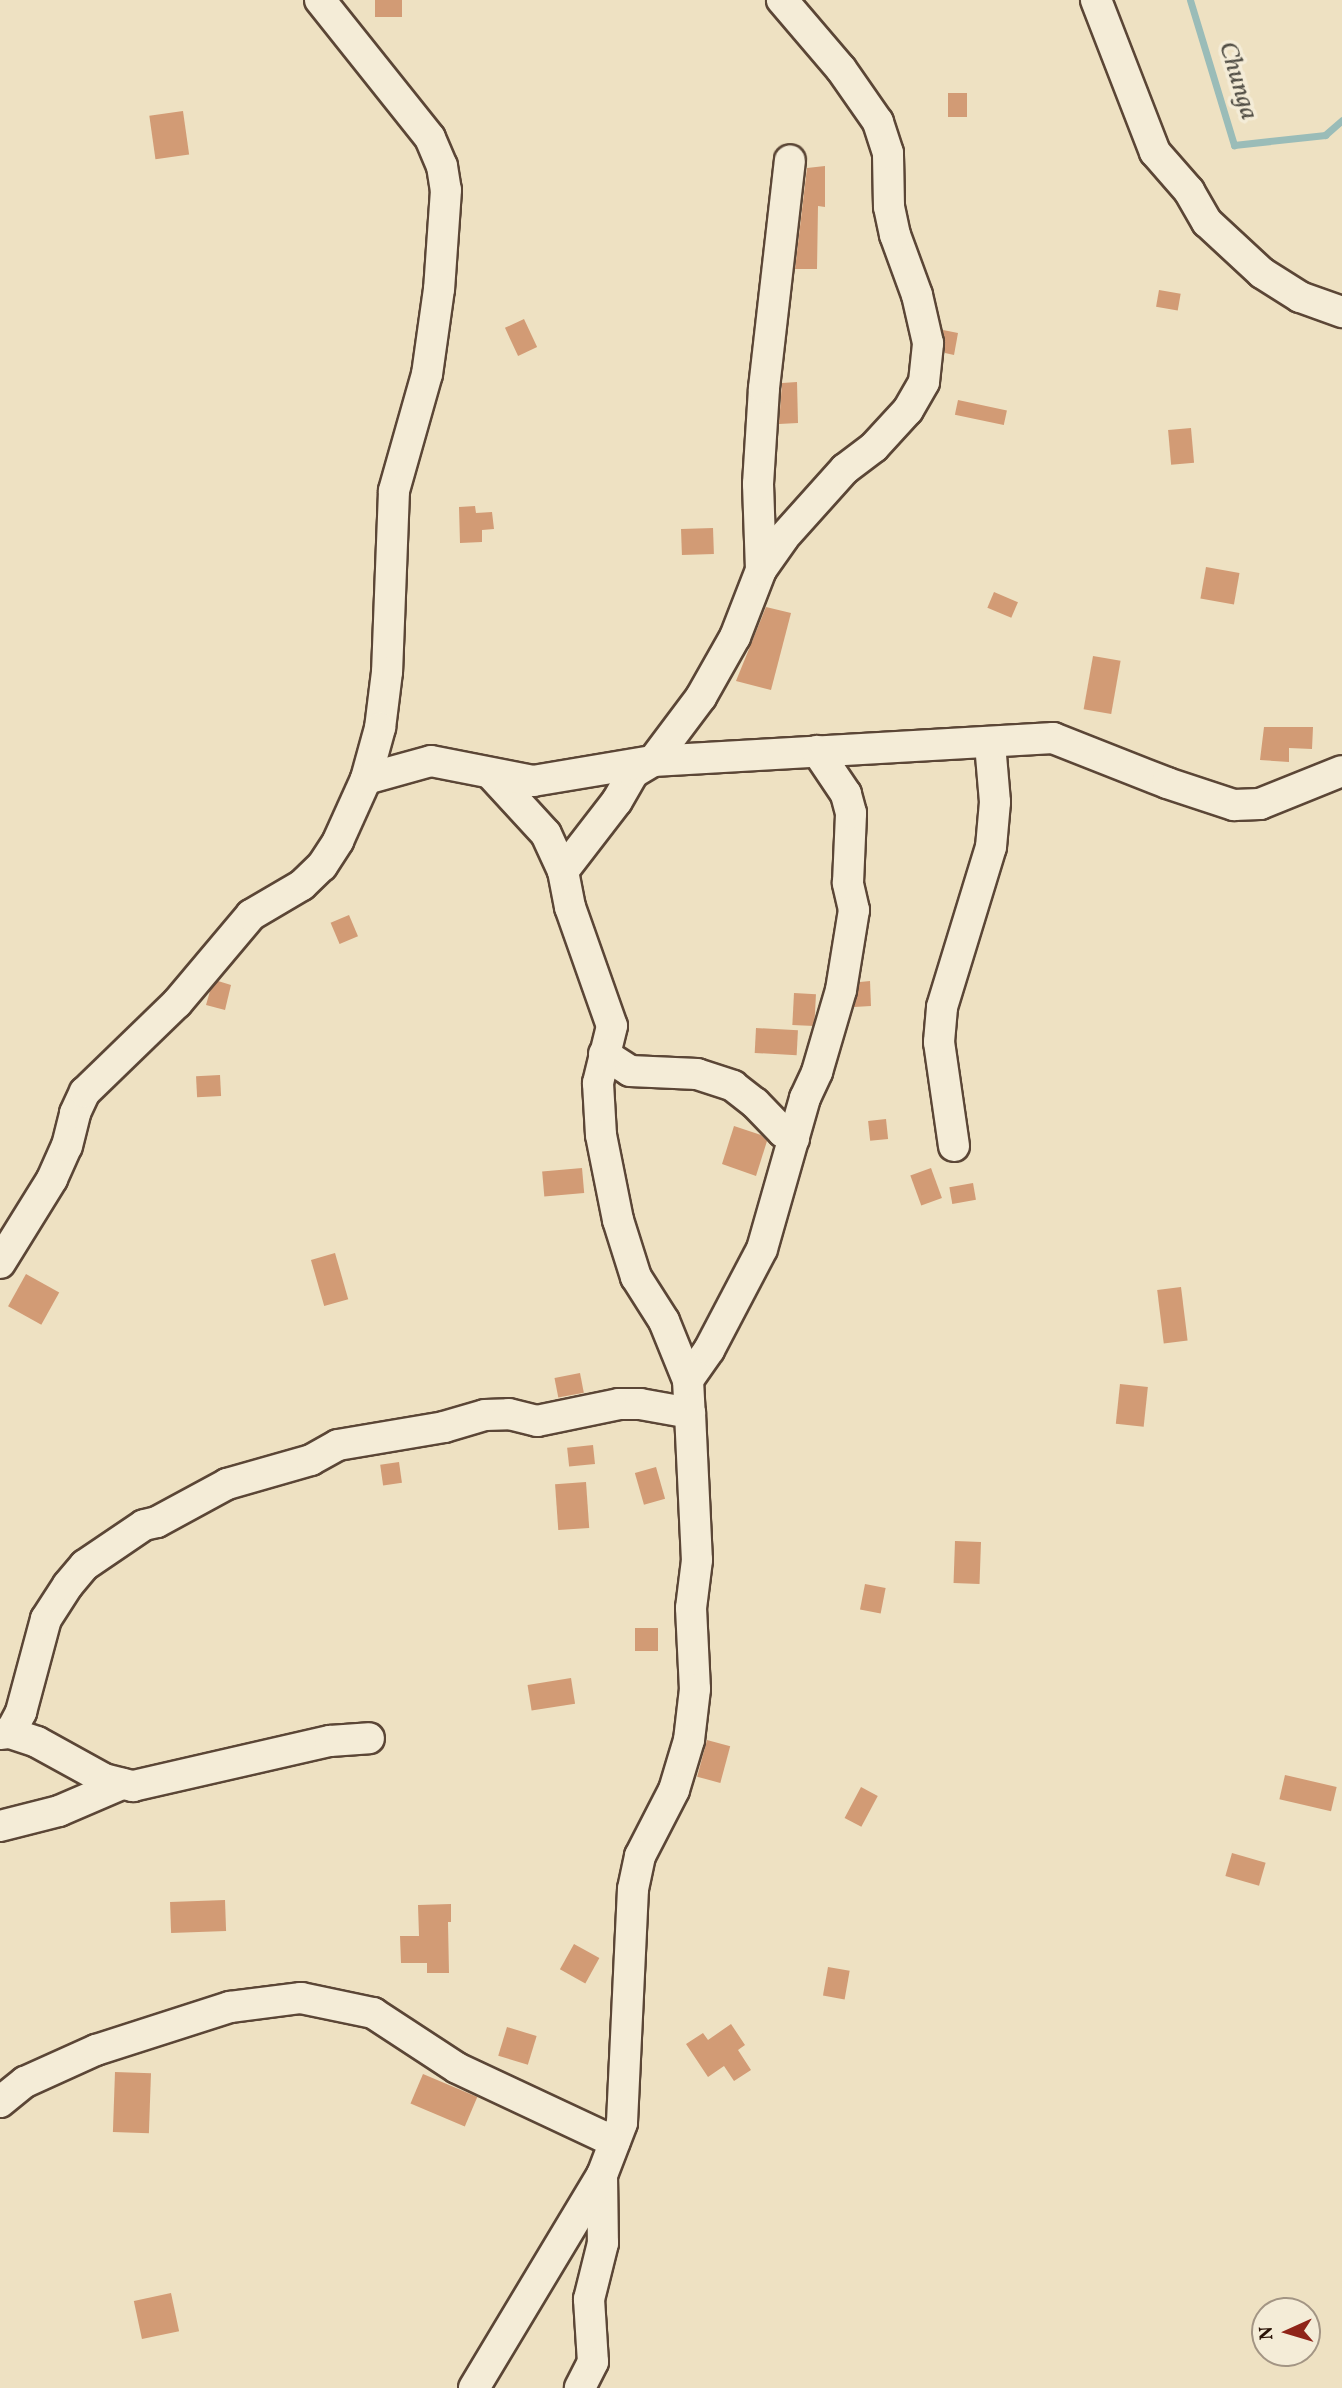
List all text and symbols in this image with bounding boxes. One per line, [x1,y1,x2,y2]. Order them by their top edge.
water label: Chunga [1210,38,1264,124]
north arrow [1251,2297,1321,2367]
text: N [1254,2326,1280,2341]

